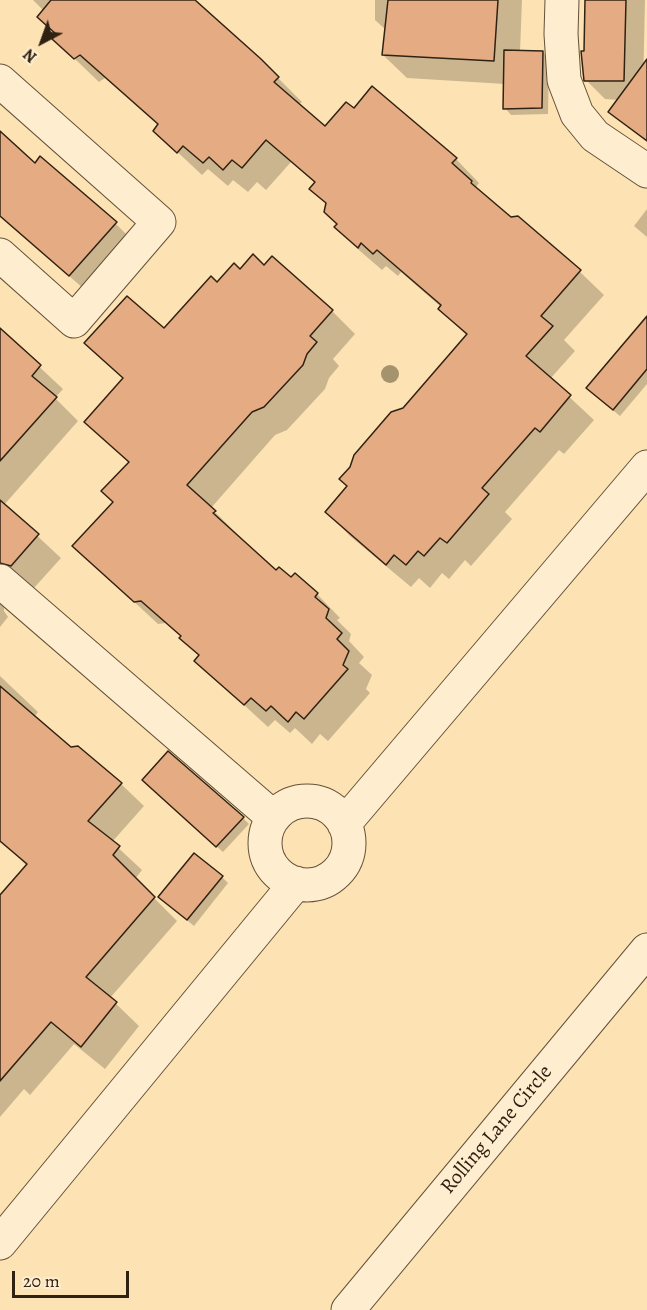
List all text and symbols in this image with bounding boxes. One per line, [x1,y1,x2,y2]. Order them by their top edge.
north arrow [12,12,72,72]
text: N [19,43,42,68]
street label: Rolling Lane Circle [436,1060,558,1200]
scale bar [15,1259,132,1297]
text: 20 m [23,1269,60,1293]

